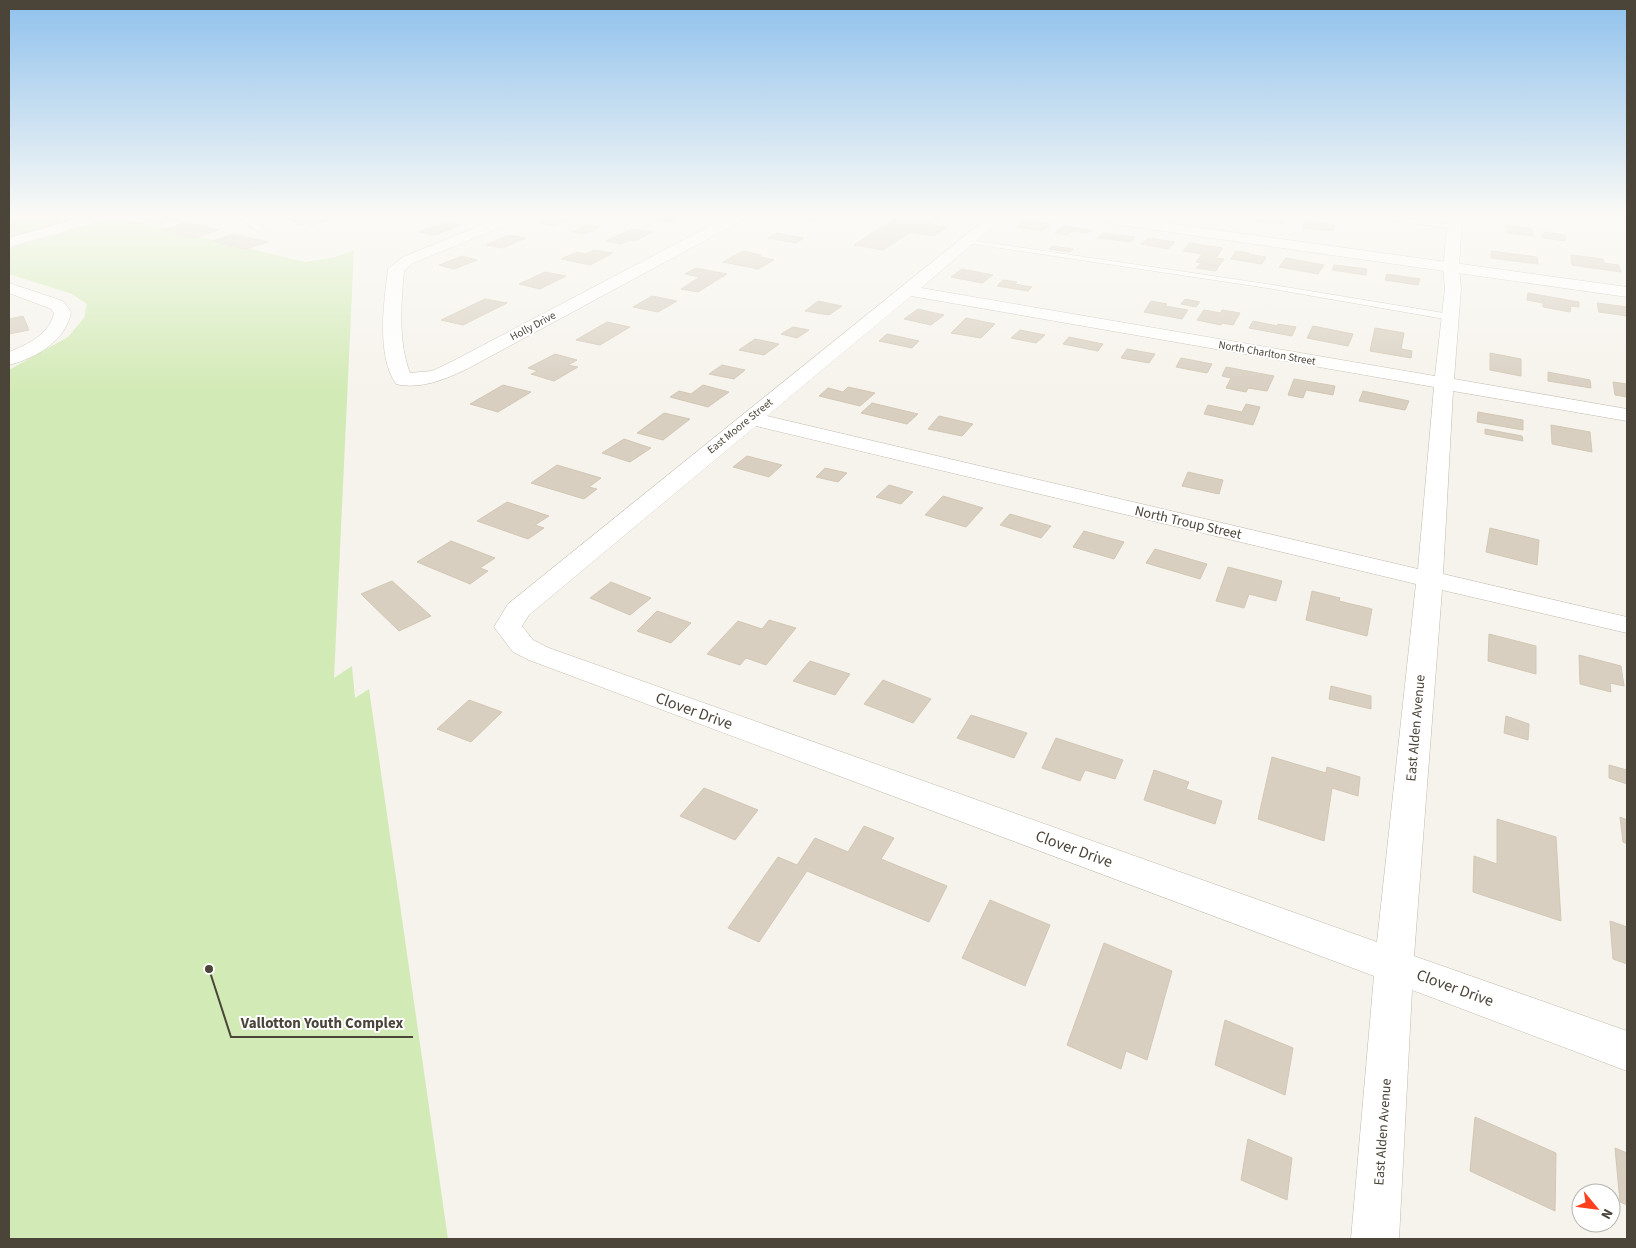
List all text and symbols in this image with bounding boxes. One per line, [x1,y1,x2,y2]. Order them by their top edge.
street label: Holly Drive [507,307,559,344]
street label: North Charlton Street [1217,337,1317,369]
street label: East Moore Street [704,395,776,457]
street label: North Troup Street [1133,501,1244,545]
street label: East Alden Avenue [1401,674,1431,782]
street label: Clover Drive [652,687,736,735]
street label: Clover Drive [1032,825,1116,873]
street label: Clover Drive [1413,964,1497,1012]
callout: Vallotton Youth Complex [231,1007,413,1037]
text: Vallotton Youth Complex [240,1013,403,1034]
street label: East Alden Avenue [1369,1078,1397,1186]
north arrow [1571,1183,1621,1233]
text: N [1595,1205,1617,1223]

